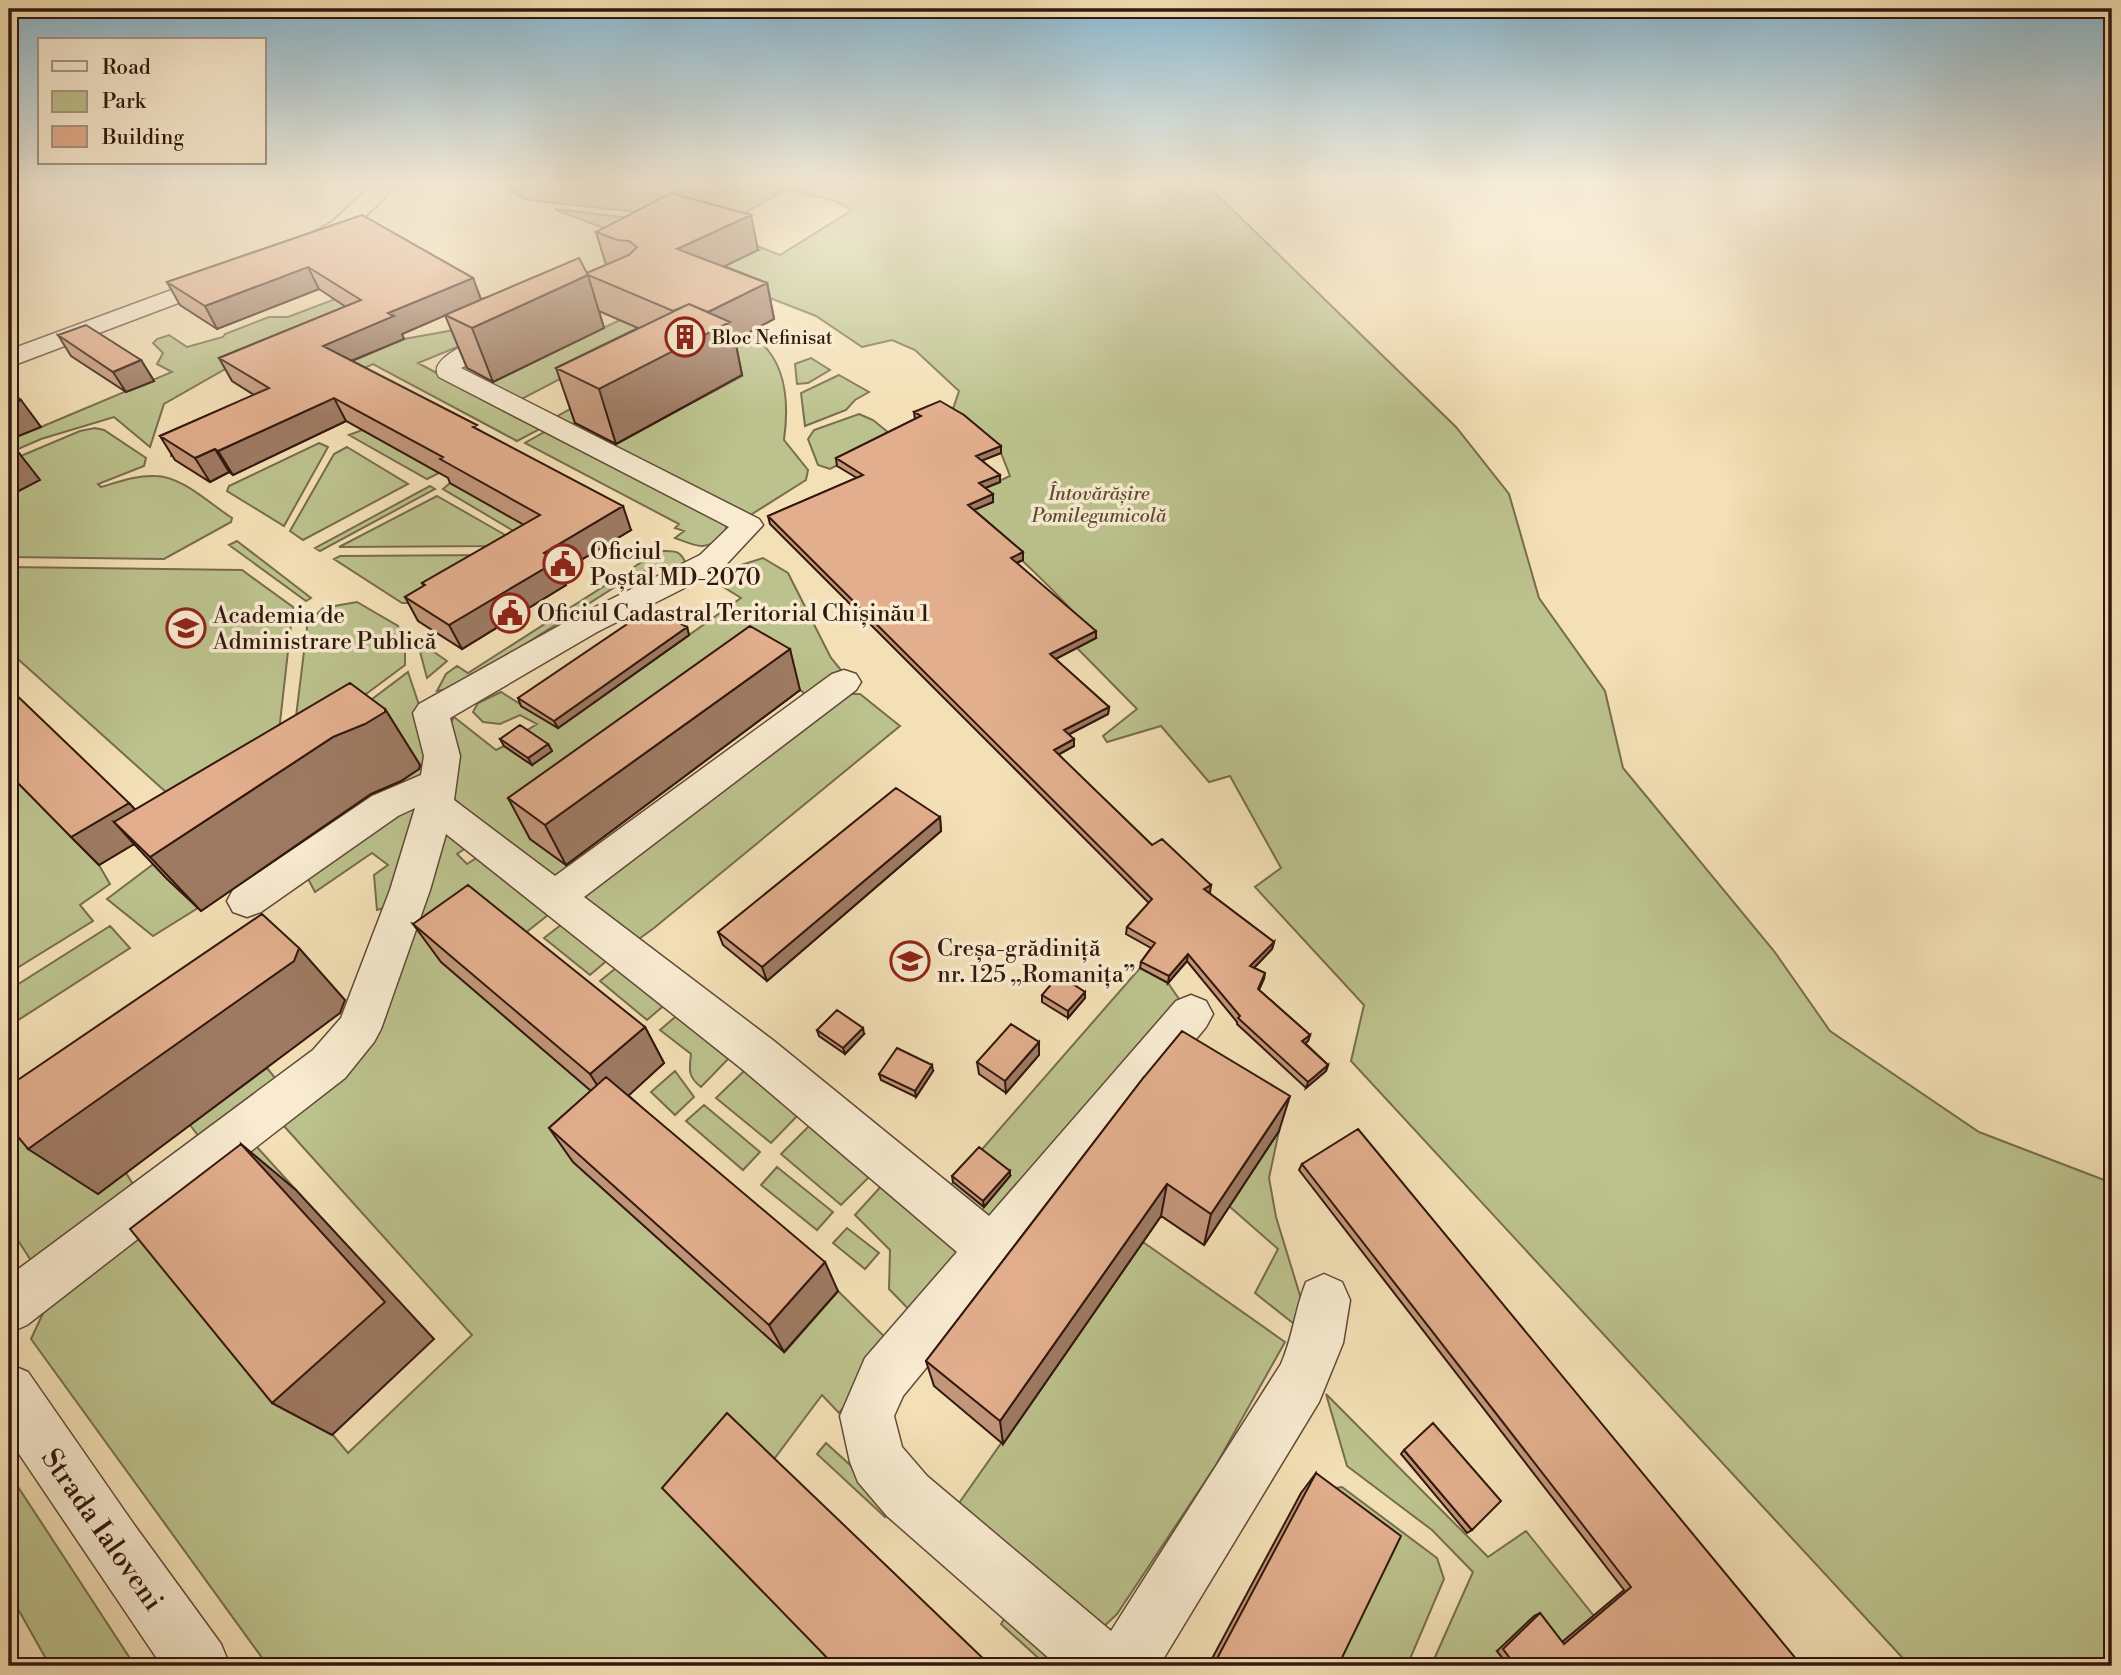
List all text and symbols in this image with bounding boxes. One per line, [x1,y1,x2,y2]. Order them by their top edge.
legend [38,38,266,164]
text: Road [102,55,151,81]
text: Park [102,89,147,115]
text: Building [101,125,184,151]
building icon: Bloc Nefinisat [664,316,706,358]
place label: Bloc Nefinisat [711,326,833,350]
park label: Întovărășire Pomilegumicolă [1031,481,1167,528]
place label: Oficiul Poștal MD-2070 [590,538,761,592]
public building icon: Oficiul Poștal MD-2070 [542,543,584,585]
public building icon: Oficiul Cadastral Teritorial Chișinău 1 [489,592,531,634]
place label: Oficiul Cadastral Teritorial Chișinău 1 [537,600,930,628]
place label: Academia de Administrare Publică [212,602,437,656]
school or university icon: Academia de Administrare Publică [165,607,207,649]
place label: Creșa-grădiniță nr. 125 „Romanița” [937,935,1135,989]
school or university icon: Creșa-grădiniță nr. 125 „Romanița” [889,940,931,982]
street label: Strada Ialoveni [33,1442,171,1618]

